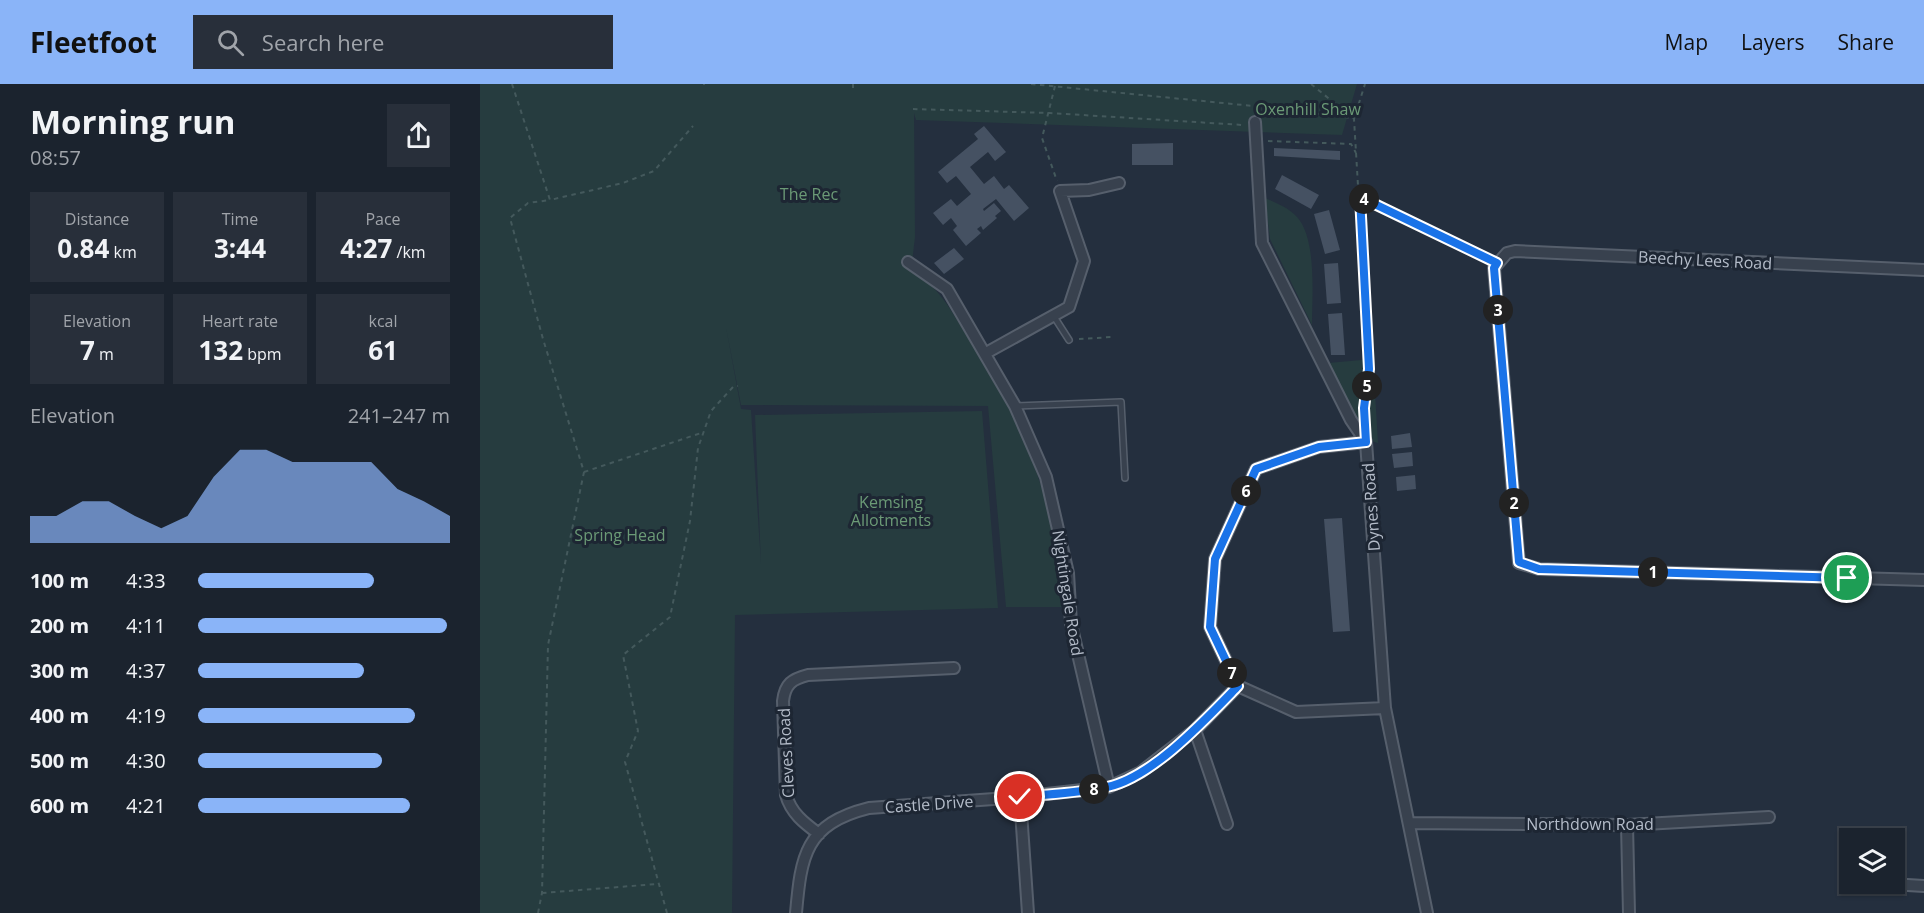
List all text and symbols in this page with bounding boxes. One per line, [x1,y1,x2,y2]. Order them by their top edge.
search box [193,15,613,69]
text: Fleetfoot [30,23,157,61]
icon: search [214,26,247,59]
text: Search here [262,27,384,57]
text: Map [1665,28,1708,56]
text: Layers [1741,28,1805,56]
text: Share [1838,28,1894,56]
park label: Oxenhill Shaw [1255,98,1361,120]
text: Morning run [30,99,236,144]
button: share [387,104,450,167]
text: 08:57 [30,144,81,171]
park label: The Rec [780,183,838,205]
pin: 4 [1349,184,1379,214]
text: 4 [1359,188,1369,210]
text: Distance [65,208,129,230]
text: Time [222,208,258,230]
text: Pace [365,208,401,230]
text: 0.84 [57,230,109,266]
text: 3:44 [214,230,266,266]
text: 4:27 [340,230,392,266]
text: km [109,241,137,263]
text: /km [392,241,426,263]
street label: Beechy Lees Road [1637,246,1773,274]
pin: 3 [1483,295,1513,325]
text: 3 [1493,299,1503,321]
text: Elevation [63,310,131,332]
text: Heart rate [202,310,278,332]
text: kcal [369,310,398,332]
text: 7 [80,332,95,368]
text: 132 [198,332,243,368]
text: 61 [368,332,398,368]
text: m [95,343,114,365]
text: bpm [243,343,282,365]
pin: 5 [1352,371,1382,401]
text: 5 [1362,375,1372,397]
text: Elevation [30,402,115,429]
text: 241–247 m [348,402,450,429]
street label: Dynes Road [1357,462,1385,552]
pin: 6 [1231,476,1261,506]
text: 6 [1241,480,1251,502]
pin: 2 [1499,488,1529,518]
park label: Kemsing Allotments [851,491,931,531]
text: 2 [1509,492,1519,514]
park label: Spring Head [574,524,666,546]
street label: Nightingale Road [1047,529,1089,657]
pin [1821,552,1872,603]
pin: 1 [1638,557,1668,587]
text: 1 [1648,561,1658,583]
icon: arrive [1830,561,1863,594]
text: 100 m [30,567,89,594]
text: 4:33 [126,567,166,594]
text: 200 m [30,612,89,639]
text: 4:11 [126,612,166,639]
text: 300 m [30,657,89,684]
text: 4:37 [126,657,166,684]
pin: 7 [1217,658,1247,688]
text: 7 [1227,662,1237,684]
text: 400 m [30,702,89,729]
text: 4:19 [126,702,166,729]
street label: Cleves Road [773,707,799,799]
text: 500 m [30,747,89,774]
text: 4:30 [126,747,166,774]
pin [994,771,1045,822]
pin: 8 [1079,774,1109,804]
text: 8 [1089,778,1099,800]
icon: check [1003,780,1036,813]
street label: Castle Drive [884,790,974,818]
text: 600 m [30,792,89,819]
text: 4:21 [126,792,166,819]
street label: Northdown Road [1526,813,1654,835]
map controls [1839,828,1905,894]
button: layers [1839,828,1905,894]

